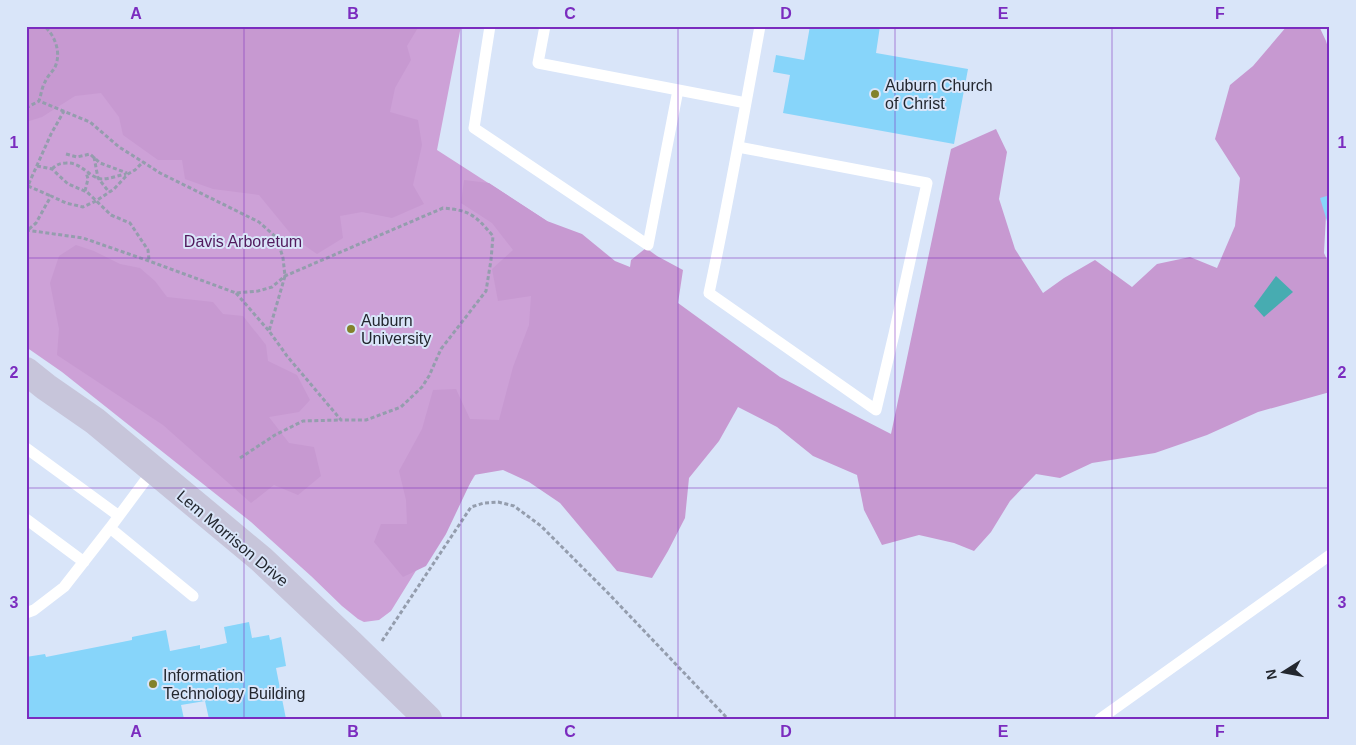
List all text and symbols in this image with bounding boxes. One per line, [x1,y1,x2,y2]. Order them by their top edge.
text: A [130,5,142,22]
text: B [347,5,359,22]
text: C [564,5,576,22]
text: D [780,5,792,22]
text: E [998,5,1009,22]
text: F [1215,5,1225,22]
place label: Auburn Church of Christ [885,77,993,112]
marker: Auburn Church of Christ [869,88,881,100]
text: 1 [10,134,19,151]
text: 1 [1338,134,1347,151]
park label: Davis Arboretum [184,233,302,250]
place label: Auburn University [361,312,431,347]
marker: Auburn University [345,323,357,335]
text: 2 [10,364,19,381]
text: 2 [1338,364,1347,381]
street label: Lem Morrison Drive [174,487,292,590]
text: 3 [10,594,19,611]
text: 3 [1338,594,1347,611]
north arrow [1258,648,1308,698]
place label: Information Technology Building [163,667,305,702]
text: N [1262,668,1280,681]
marker: Information Technology Building [147,678,159,690]
text: A [130,723,142,740]
text: B [347,723,359,740]
text: C [564,723,576,740]
text: D [780,723,792,740]
text: E [998,723,1009,740]
text: F [1215,723,1225,740]

